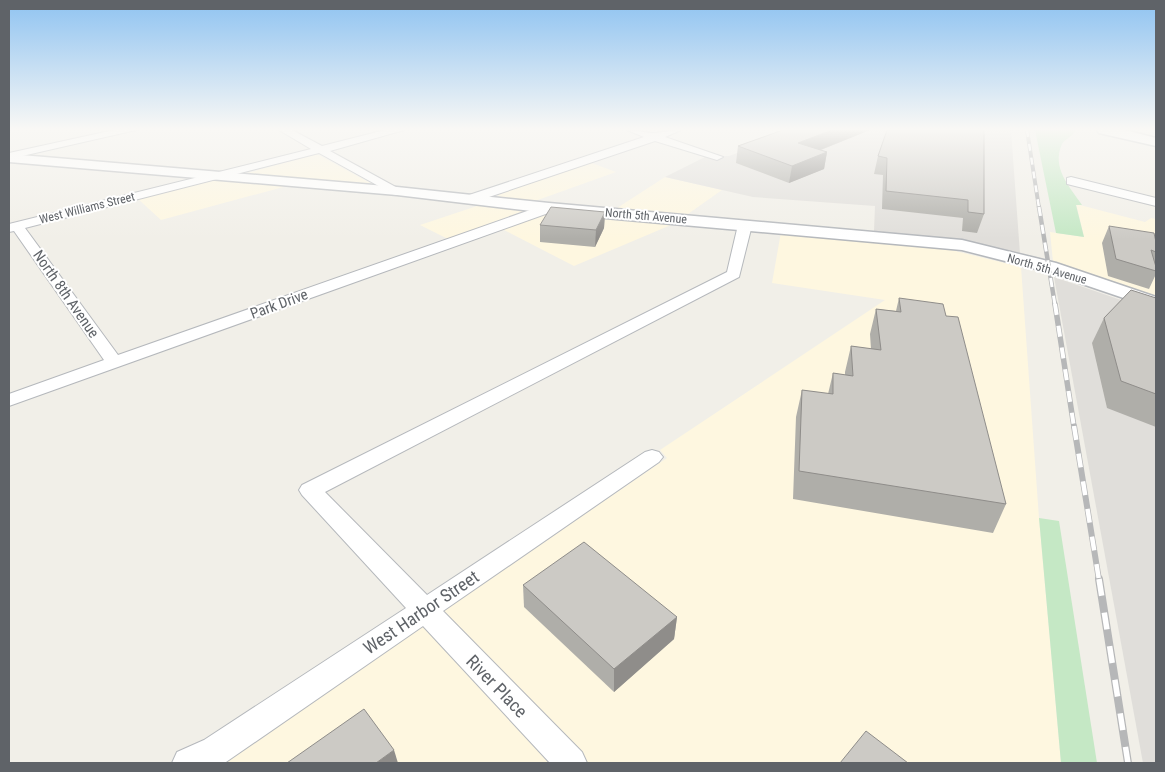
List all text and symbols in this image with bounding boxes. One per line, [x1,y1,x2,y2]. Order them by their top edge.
street label: West Williams Street [38,189,136,227]
street label: North 5th Avenue [605,205,688,227]
street label: North 8th Avenue [29,247,103,341]
street label: North 5th Avenue [1006,251,1089,287]
street label: Park Drive [248,285,310,323]
street label: West Harbor Street [359,566,483,658]
street label: River Place [462,650,532,722]

